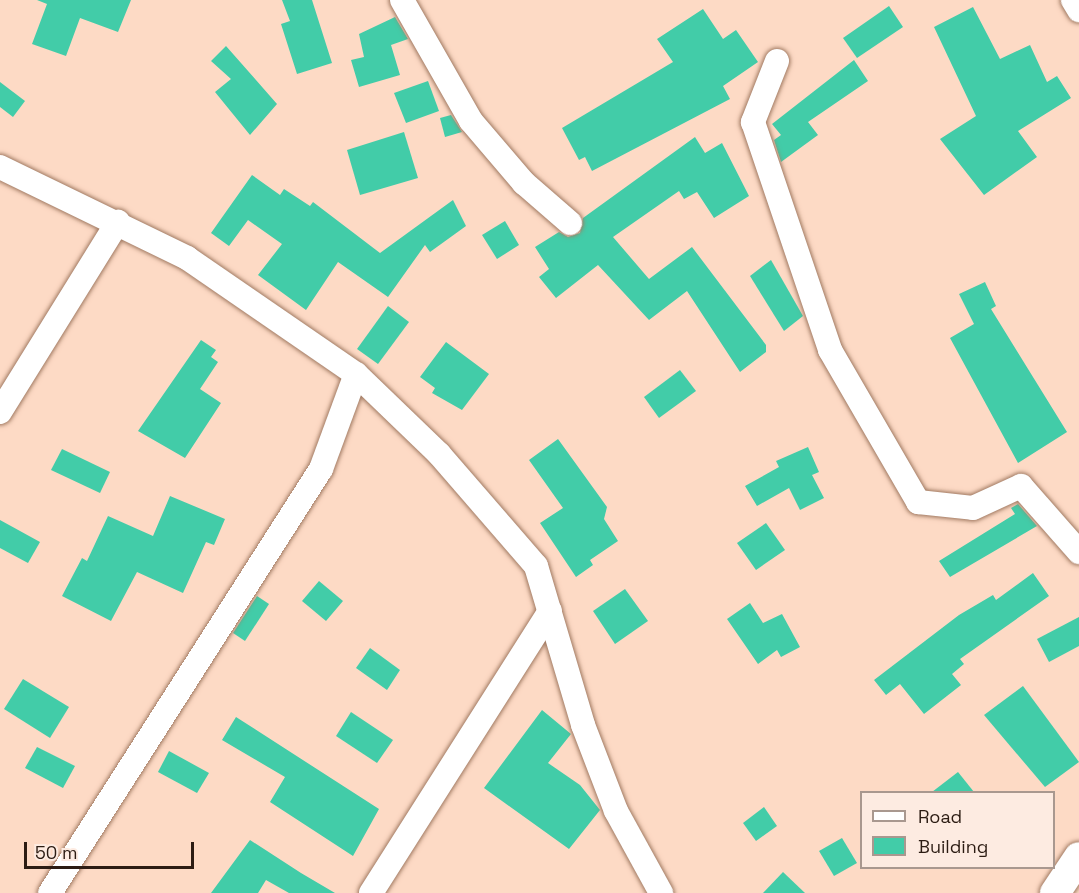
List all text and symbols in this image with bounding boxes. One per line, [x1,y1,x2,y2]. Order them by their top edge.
legend [860,791,1055,869]
text: Road [918,805,962,828]
scale bar [27,830,196,868]
text: Building [918,835,988,858]
text: 50 m [35,841,77,864]

